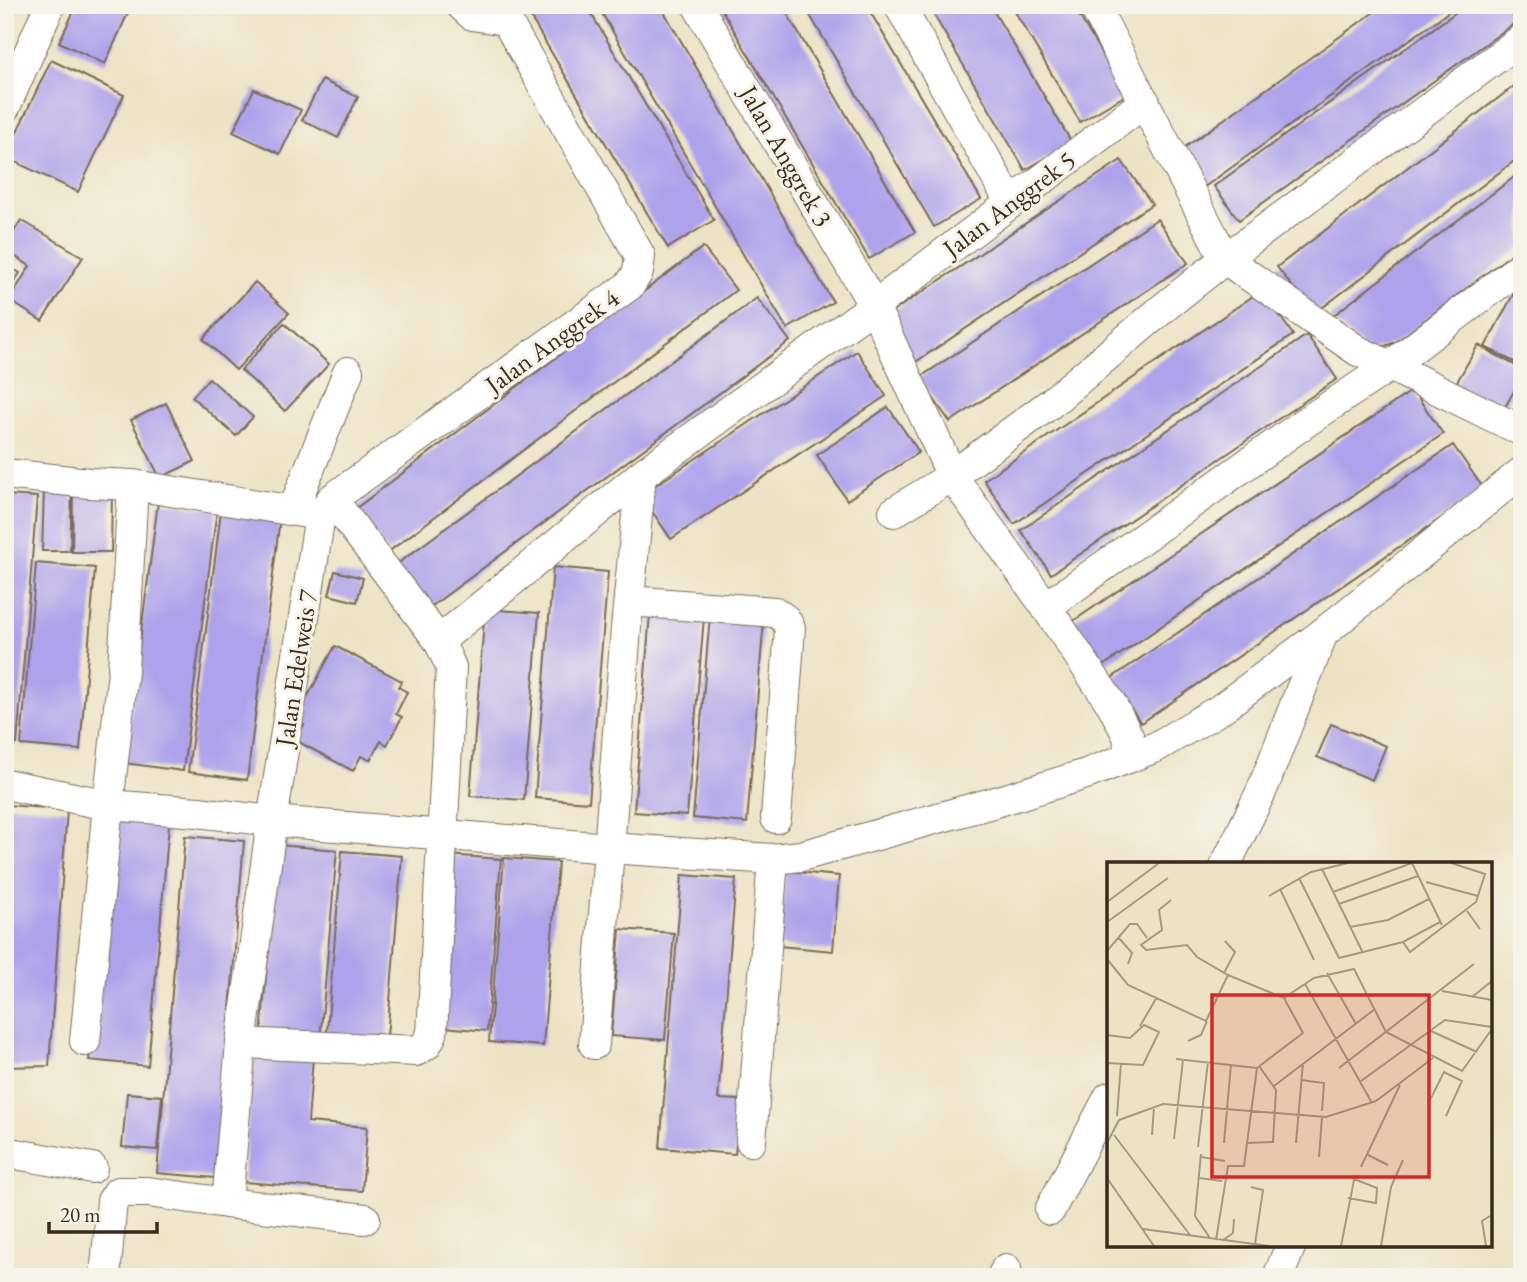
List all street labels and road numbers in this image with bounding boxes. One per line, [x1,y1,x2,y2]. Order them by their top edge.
street label: Jalan Anggrek 3 [731,77,840,233]
street label: Jalan Anggrek 5 [934,143,1082,266]
street label: Jalan Anggrek 4 [477,281,626,402]
street label: Jalan Edelweis 7 [267,587,325,751]

